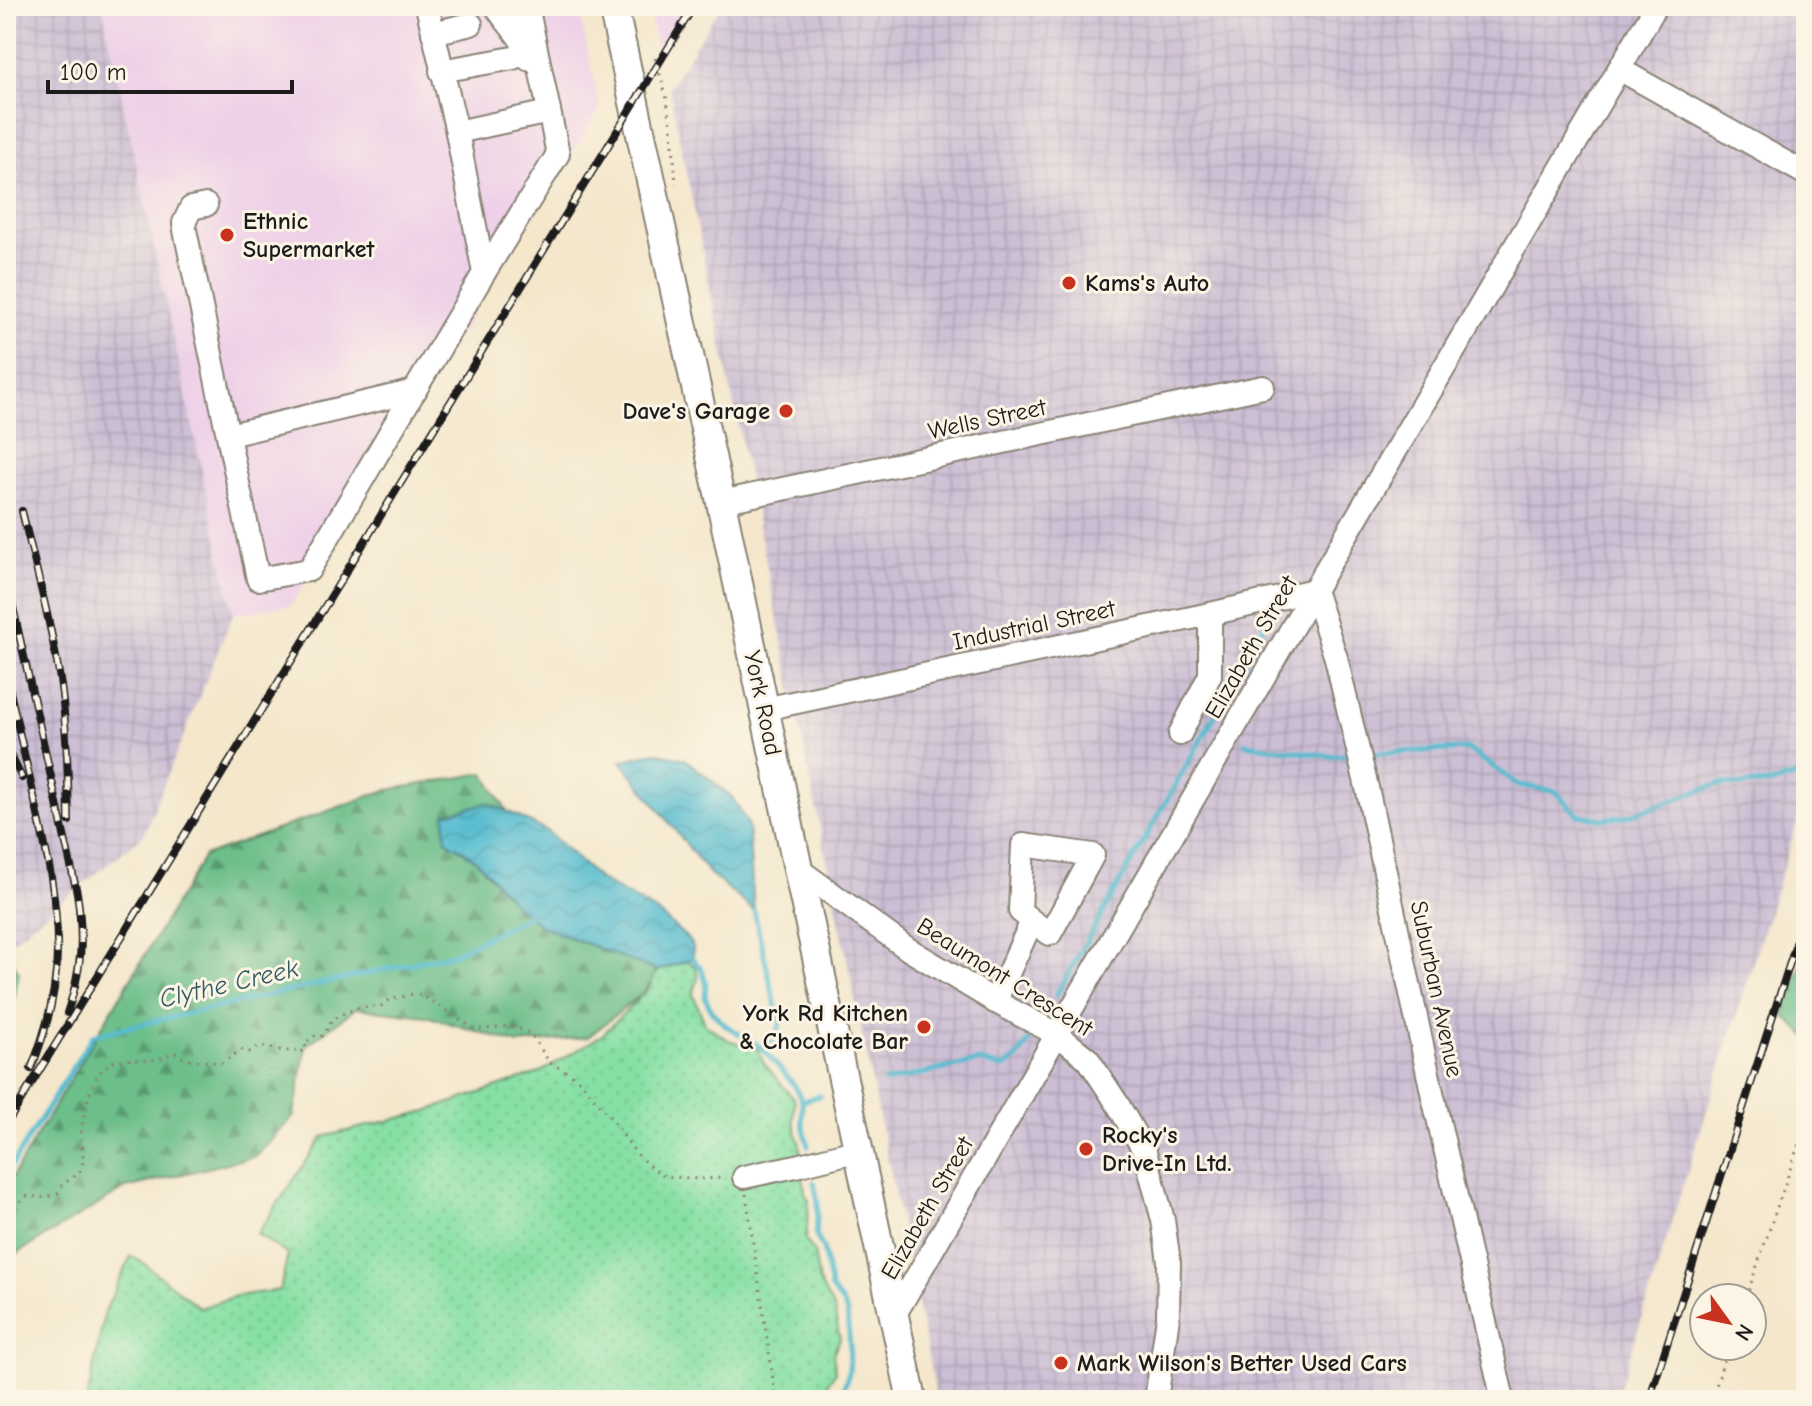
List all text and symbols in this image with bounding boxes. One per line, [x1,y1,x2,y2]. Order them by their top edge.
scale bar [48,44,292,94]
text: 100 m [60,58,127,86]
place label: Ethnic Supermarket [243,207,376,263]
marker: Ethnic Supermarket [218,226,236,244]
place label: Kams's Auto [1085,269,1209,297]
marker: Kams's Auto [1060,274,1078,292]
street label: Wells Street [925,393,1050,445]
place label: Dave's Garage [622,397,770,425]
marker: Dave's Garage [777,402,795,420]
street label: Elizabeth Street [1199,570,1304,723]
street label: Industrial Street [950,594,1119,656]
street label: York Road [738,648,788,758]
street label: Suburban Avenue [1405,898,1469,1080]
street label: Beaumont Crescent [912,912,1099,1043]
water label: Clythe Creek [157,953,302,1015]
place label: York Rd Kitchen & Chocolate Bar [739,999,908,1055]
marker: York Rd Kitchen & Chocolate Bar [915,1018,933,1036]
place label: Rocky's Drive-In Ltd. [1102,1121,1232,1177]
street label: Elizabeth Street [875,1131,980,1284]
marker: Rocky's Drive-In Ltd. [1077,1140,1095,1158]
north arrow [1688,1282,1768,1362]
text: N [1729,1319,1759,1345]
place label: Mark Wilson's Better Used Cars [1077,1349,1407,1377]
marker: Mark Wilson's Better Used Cars [1052,1354,1070,1372]

